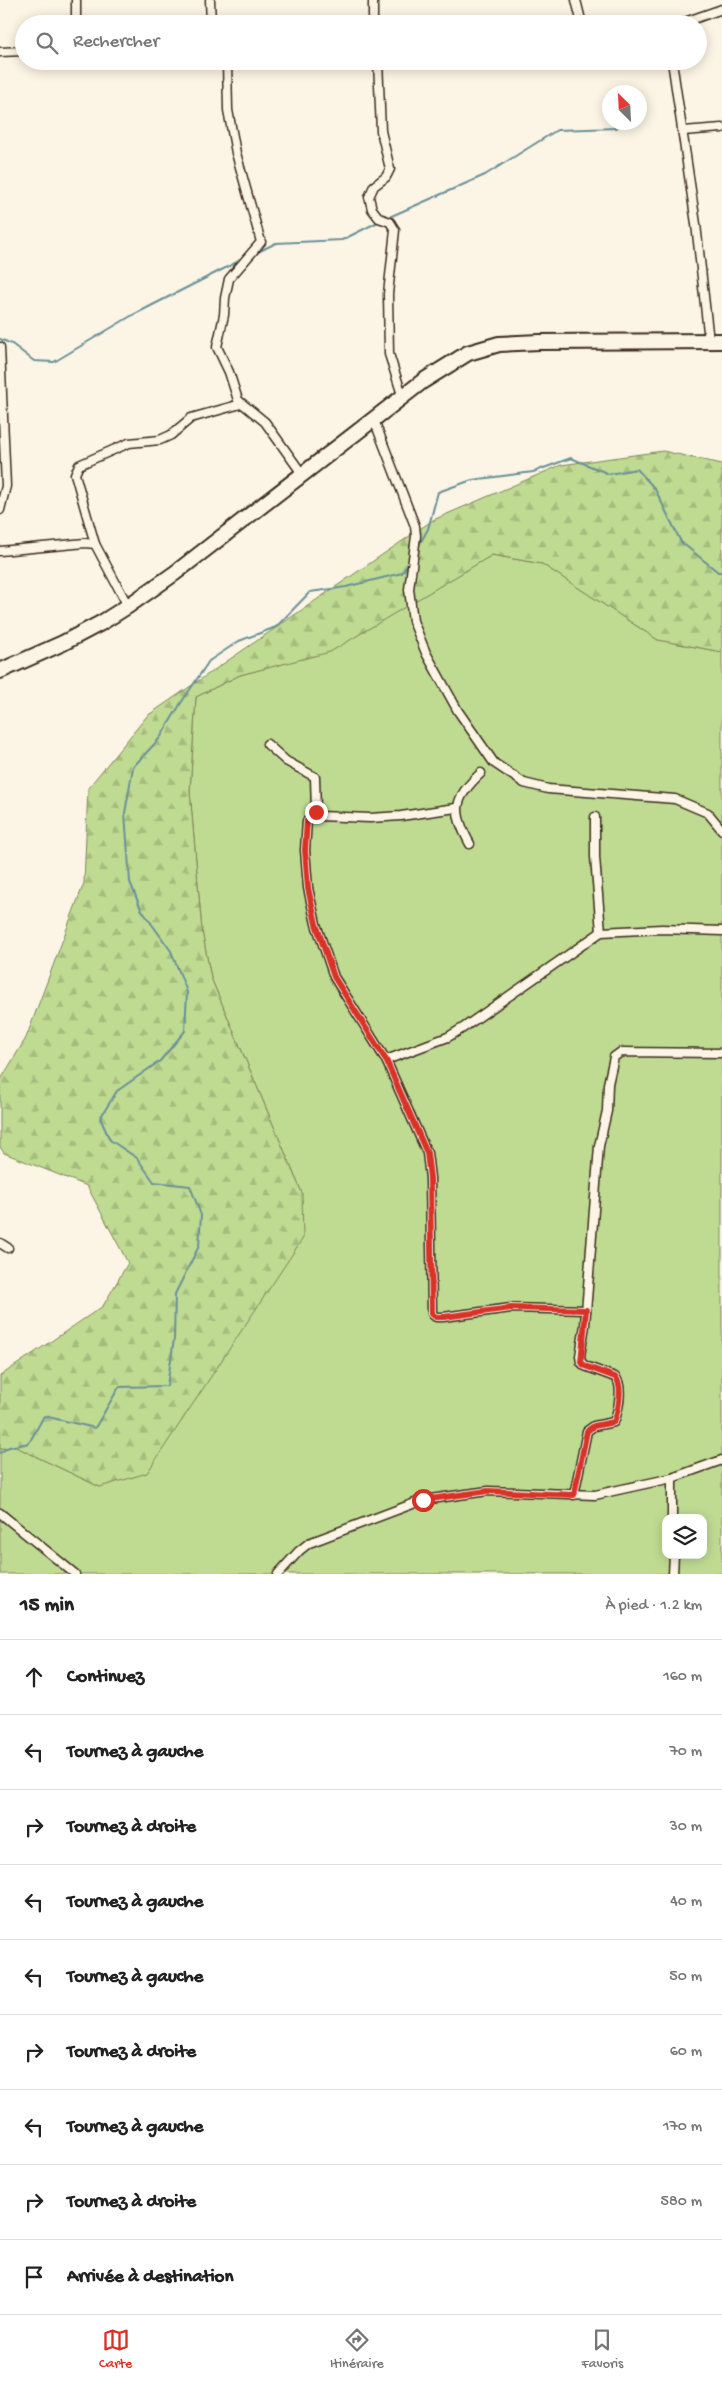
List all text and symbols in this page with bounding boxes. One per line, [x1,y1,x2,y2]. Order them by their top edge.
search box [15,15,707,70]
icon: search [33,29,61,57]
text: Rechercher [73,31,159,54]
north arrow [602,85,647,130]
route end [305,801,328,824]
route start [412,1489,435,1512]
map controls [662,1514,707,1559]
button: layers [662,1514,707,1559]
text: 15 min [20,1594,74,1619]
text: À pied · 1.2 km [606,1597,702,1616]
icon: ahead [20,1663,48,1691]
text: Continuez [67,1666,144,1689]
text: 160 m [663,1668,702,1687]
icon: left [20,1738,48,1766]
text: Tournez à gauche [67,1741,203,1764]
text: 70 m [669,1743,702,1762]
icon: right [20,1813,48,1841]
text: Tournez à droite [67,1816,196,1839]
text: 30 m [669,1818,702,1837]
icon: left [20,1888,48,1916]
text: Tournez à gauche [67,1891,203,1914]
text: 40 m [670,1893,702,1912]
icon: left [20,1963,48,1991]
text: Tournez à gauche [67,1966,203,1989]
text: 50 m [669,1968,702,1987]
icon: right [20,2038,48,2066]
text: Tournez à droite [67,2041,196,2064]
text: 60 m [670,2043,702,2062]
icon: left [20,2113,48,2141]
text: Tournez à gauche [67,2116,203,2139]
text: 170 m [663,2118,702,2137]
icon: right [20,2188,48,2216]
text: Tournez à droite [67,2191,196,2214]
text: 580 m [661,2193,702,2212]
icon: arrive [20,2263,48,2291]
text: Arrivée à destination [67,2266,233,2289]
tab: Carte [99,2326,132,2373]
tab: Itinéraire [330,2326,384,2373]
tab: Favoris [582,2326,623,2373]

